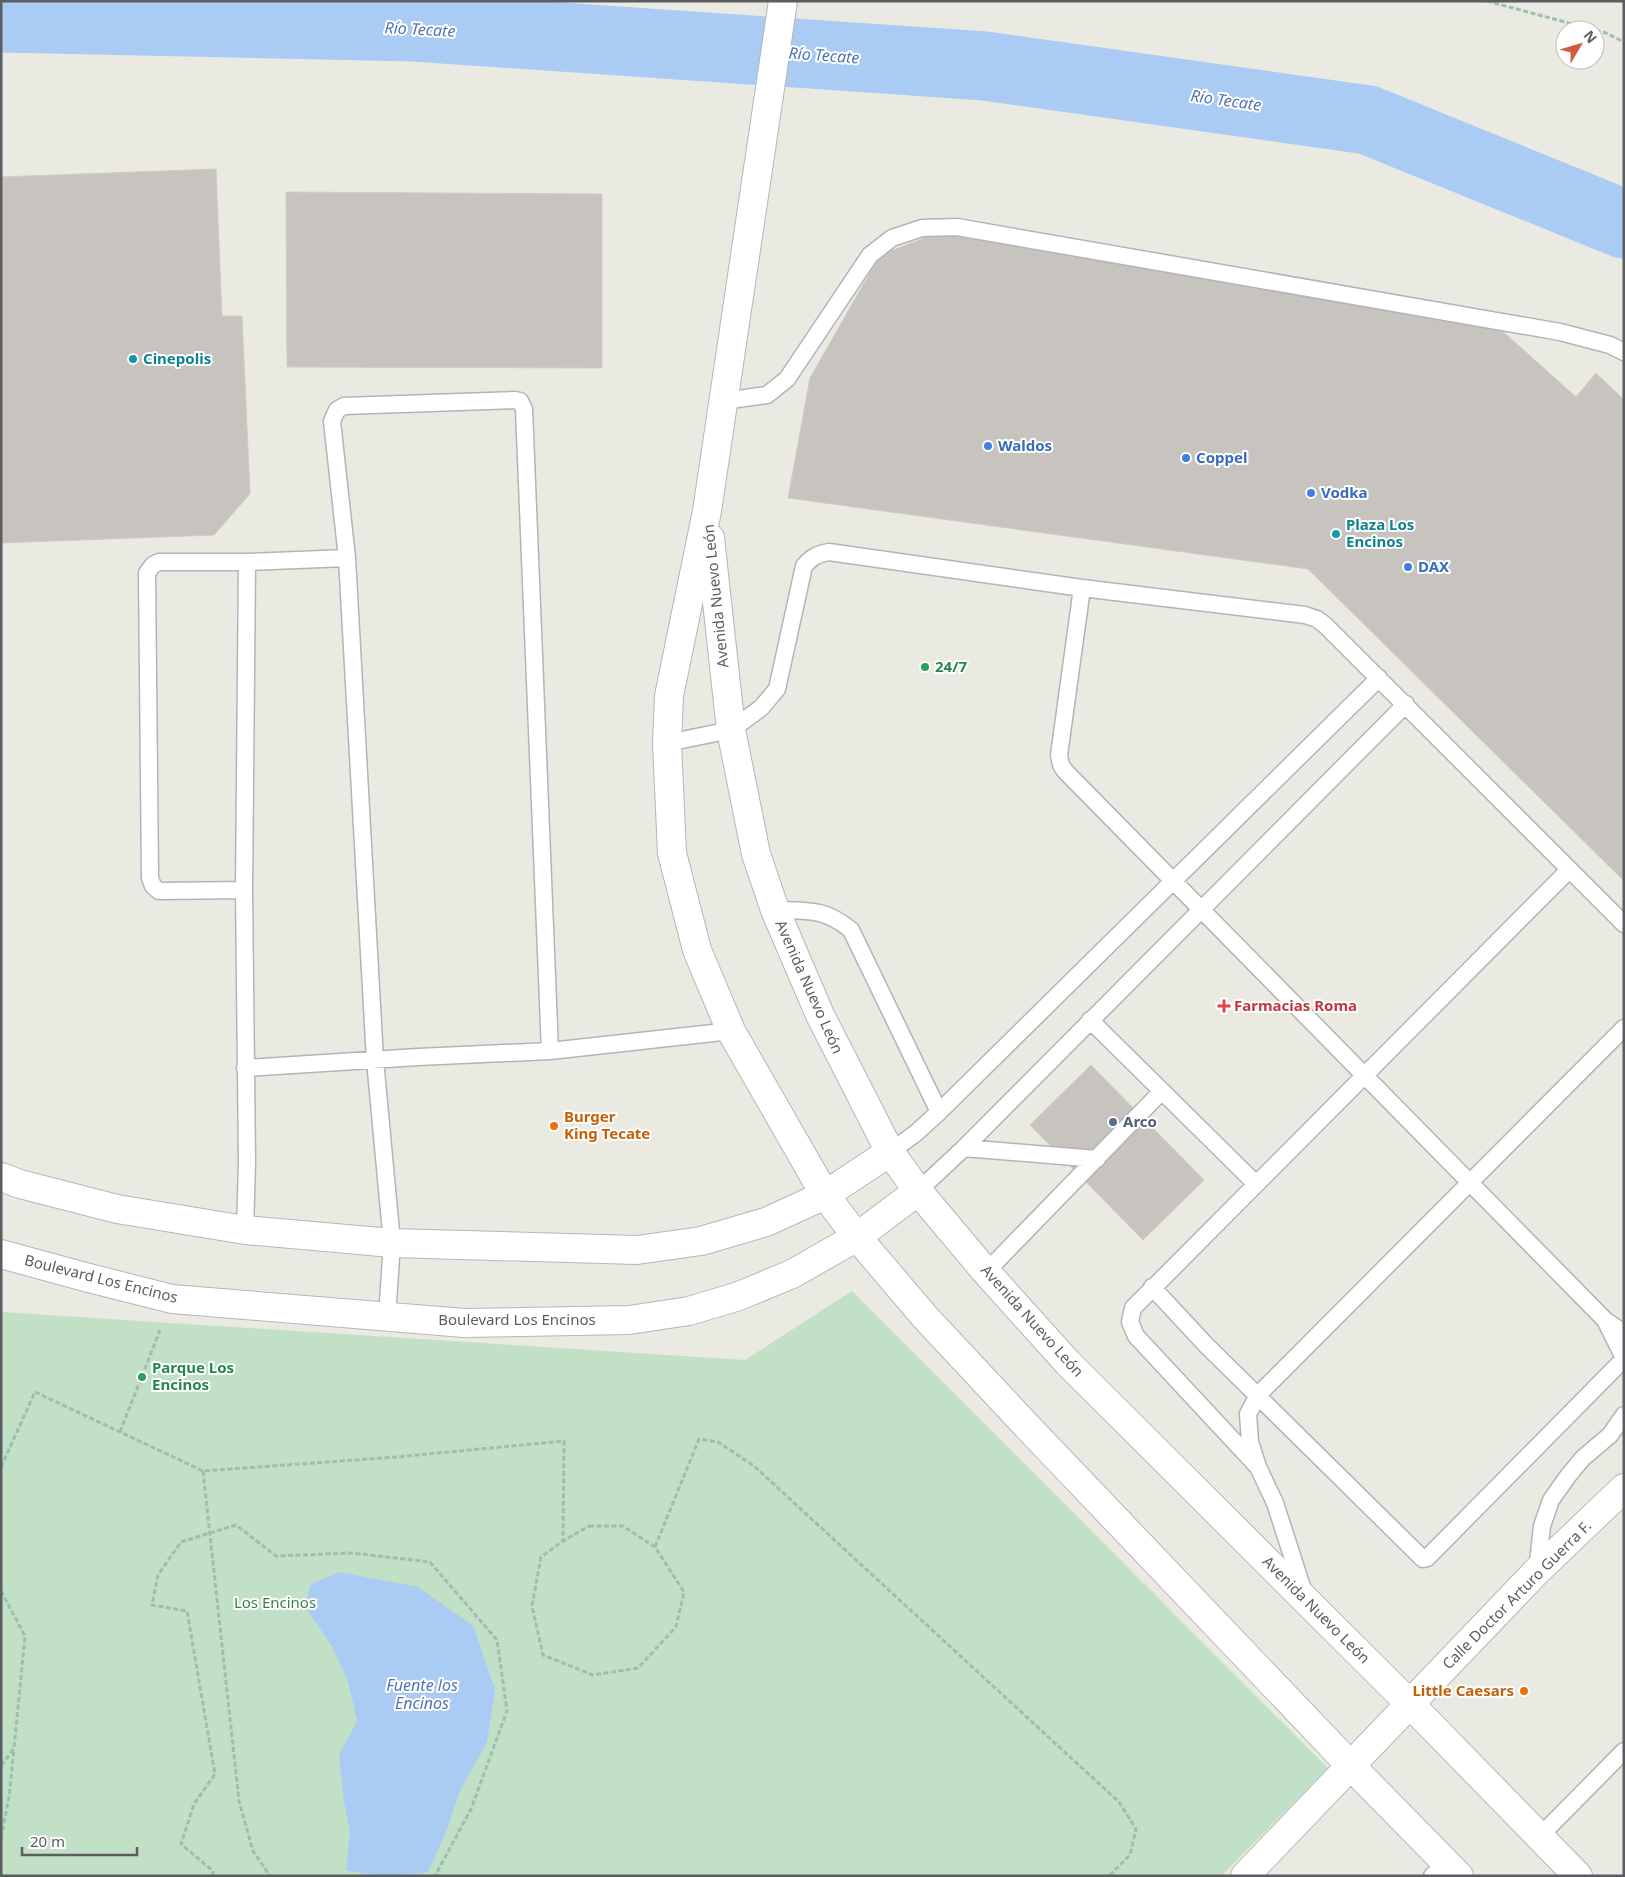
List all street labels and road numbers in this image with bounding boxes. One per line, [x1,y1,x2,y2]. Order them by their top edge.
street label: Avenida Nuevo León [698,523,732,669]
street label: Avenida Nuevo León [771,917,848,1057]
street label: Boulevard Los Encinos [22,1249,180,1307]
street label: Avenida Nuevo León [977,1260,1088,1381]
street label: Boulevard Los Encinos [438,1309,596,1329]
street label: Calle Doctor Arturo Guerra F. [1437,1515,1595,1673]
street label: Avenida Nuevo León [1259,1551,1375,1667]

